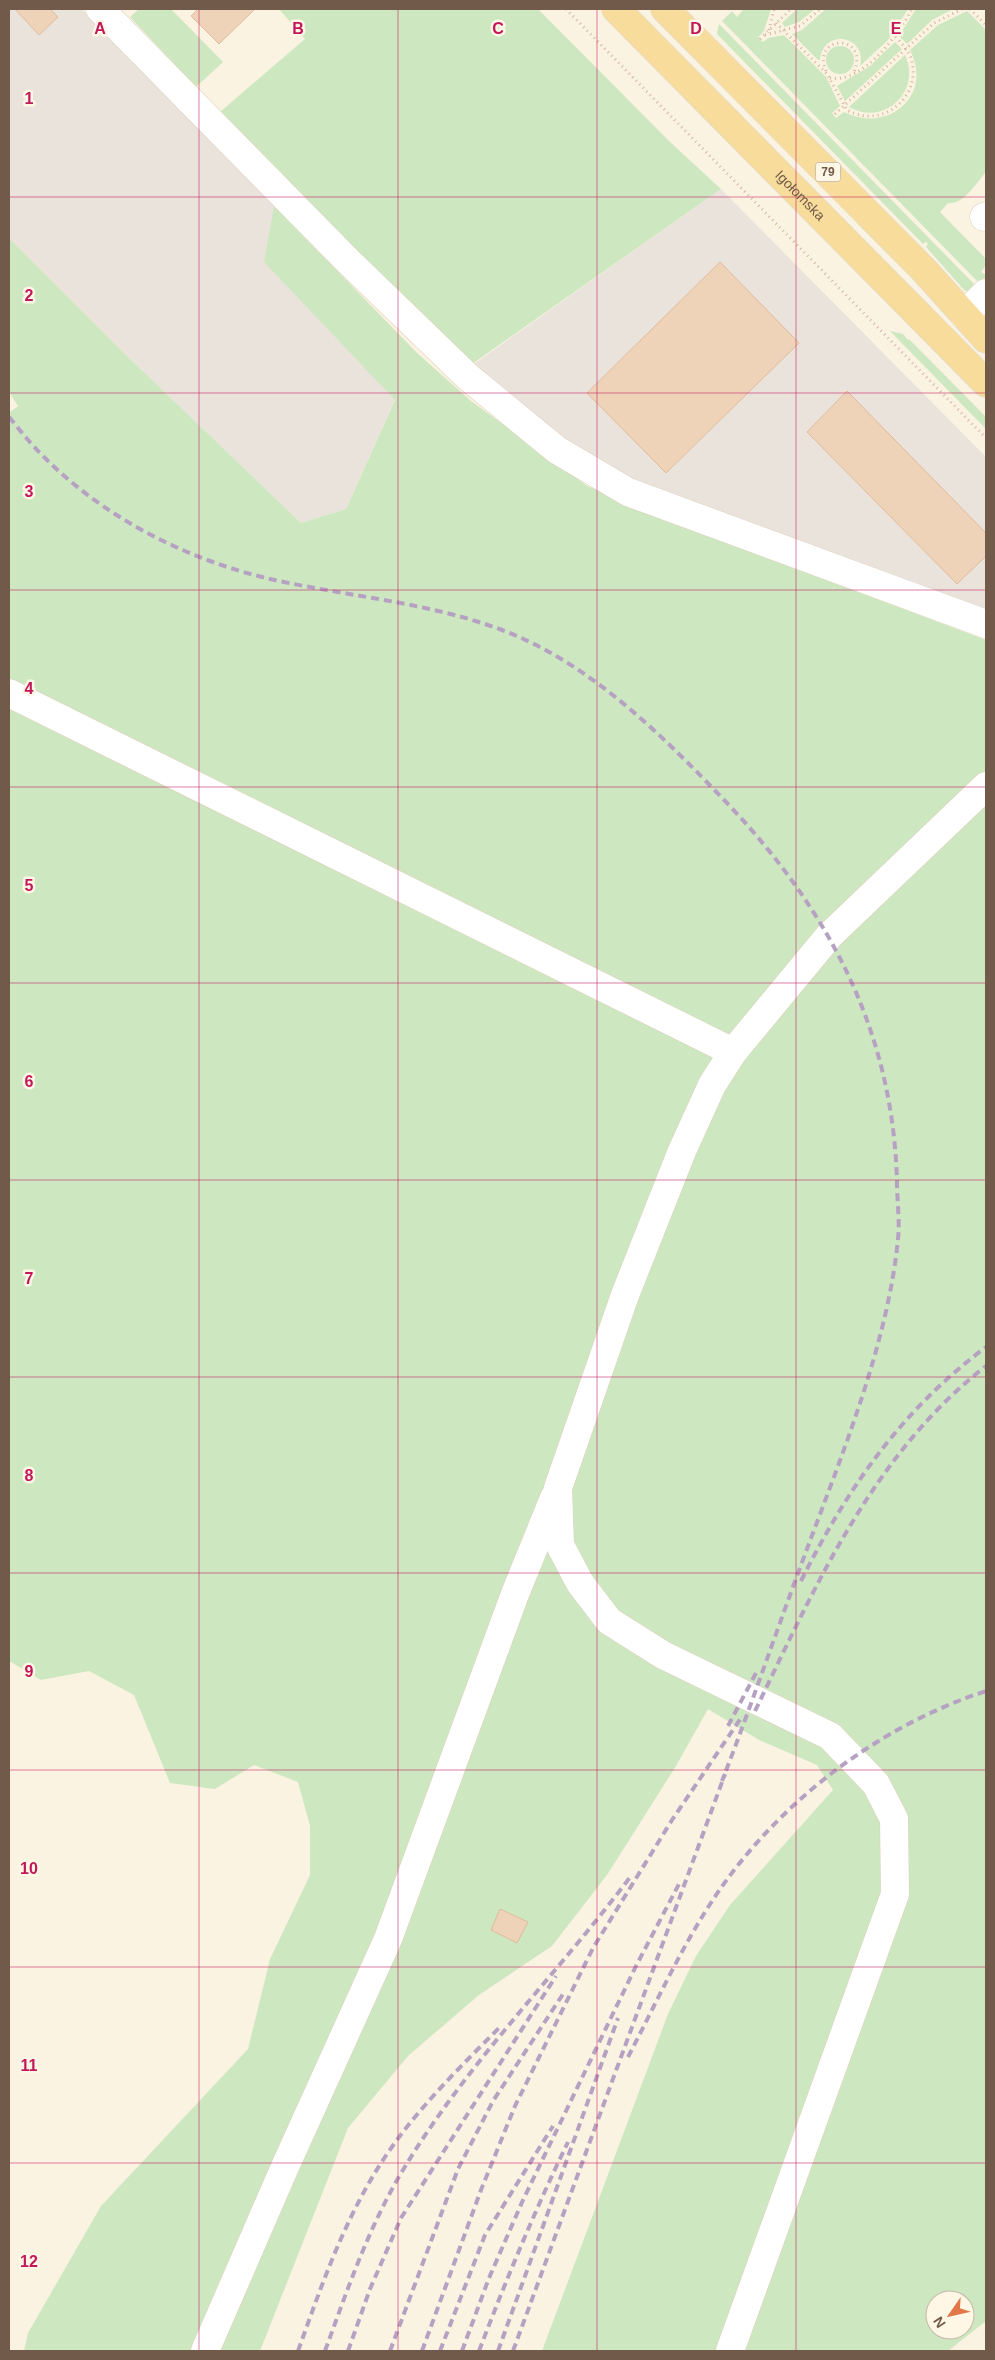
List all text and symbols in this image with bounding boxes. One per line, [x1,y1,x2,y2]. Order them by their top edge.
text: A [94,20,106,37]
text: B [292,20,304,37]
text: C [492,20,504,37]
text: D [690,20,702,37]
text: E [891,20,902,37]
text: 1 [25,90,34,107]
road number: 79 [816,162,840,182]
street label: Igołomska [772,167,829,224]
text: 2 [25,287,34,304]
text: 3 [25,483,34,500]
text: 4 [25,680,34,697]
text: 5 [25,877,34,894]
text: 6 [25,1073,34,1090]
text: 7 [25,1270,34,1287]
text: 8 [25,1467,34,1484]
text: 9 [25,1663,34,1680]
text: 10 [20,1860,38,1877]
text: 11 [21,2057,38,2074]
text: 12 [20,2253,38,2270]
north arrow [925,2290,975,2340]
text: N [930,2314,949,2331]

